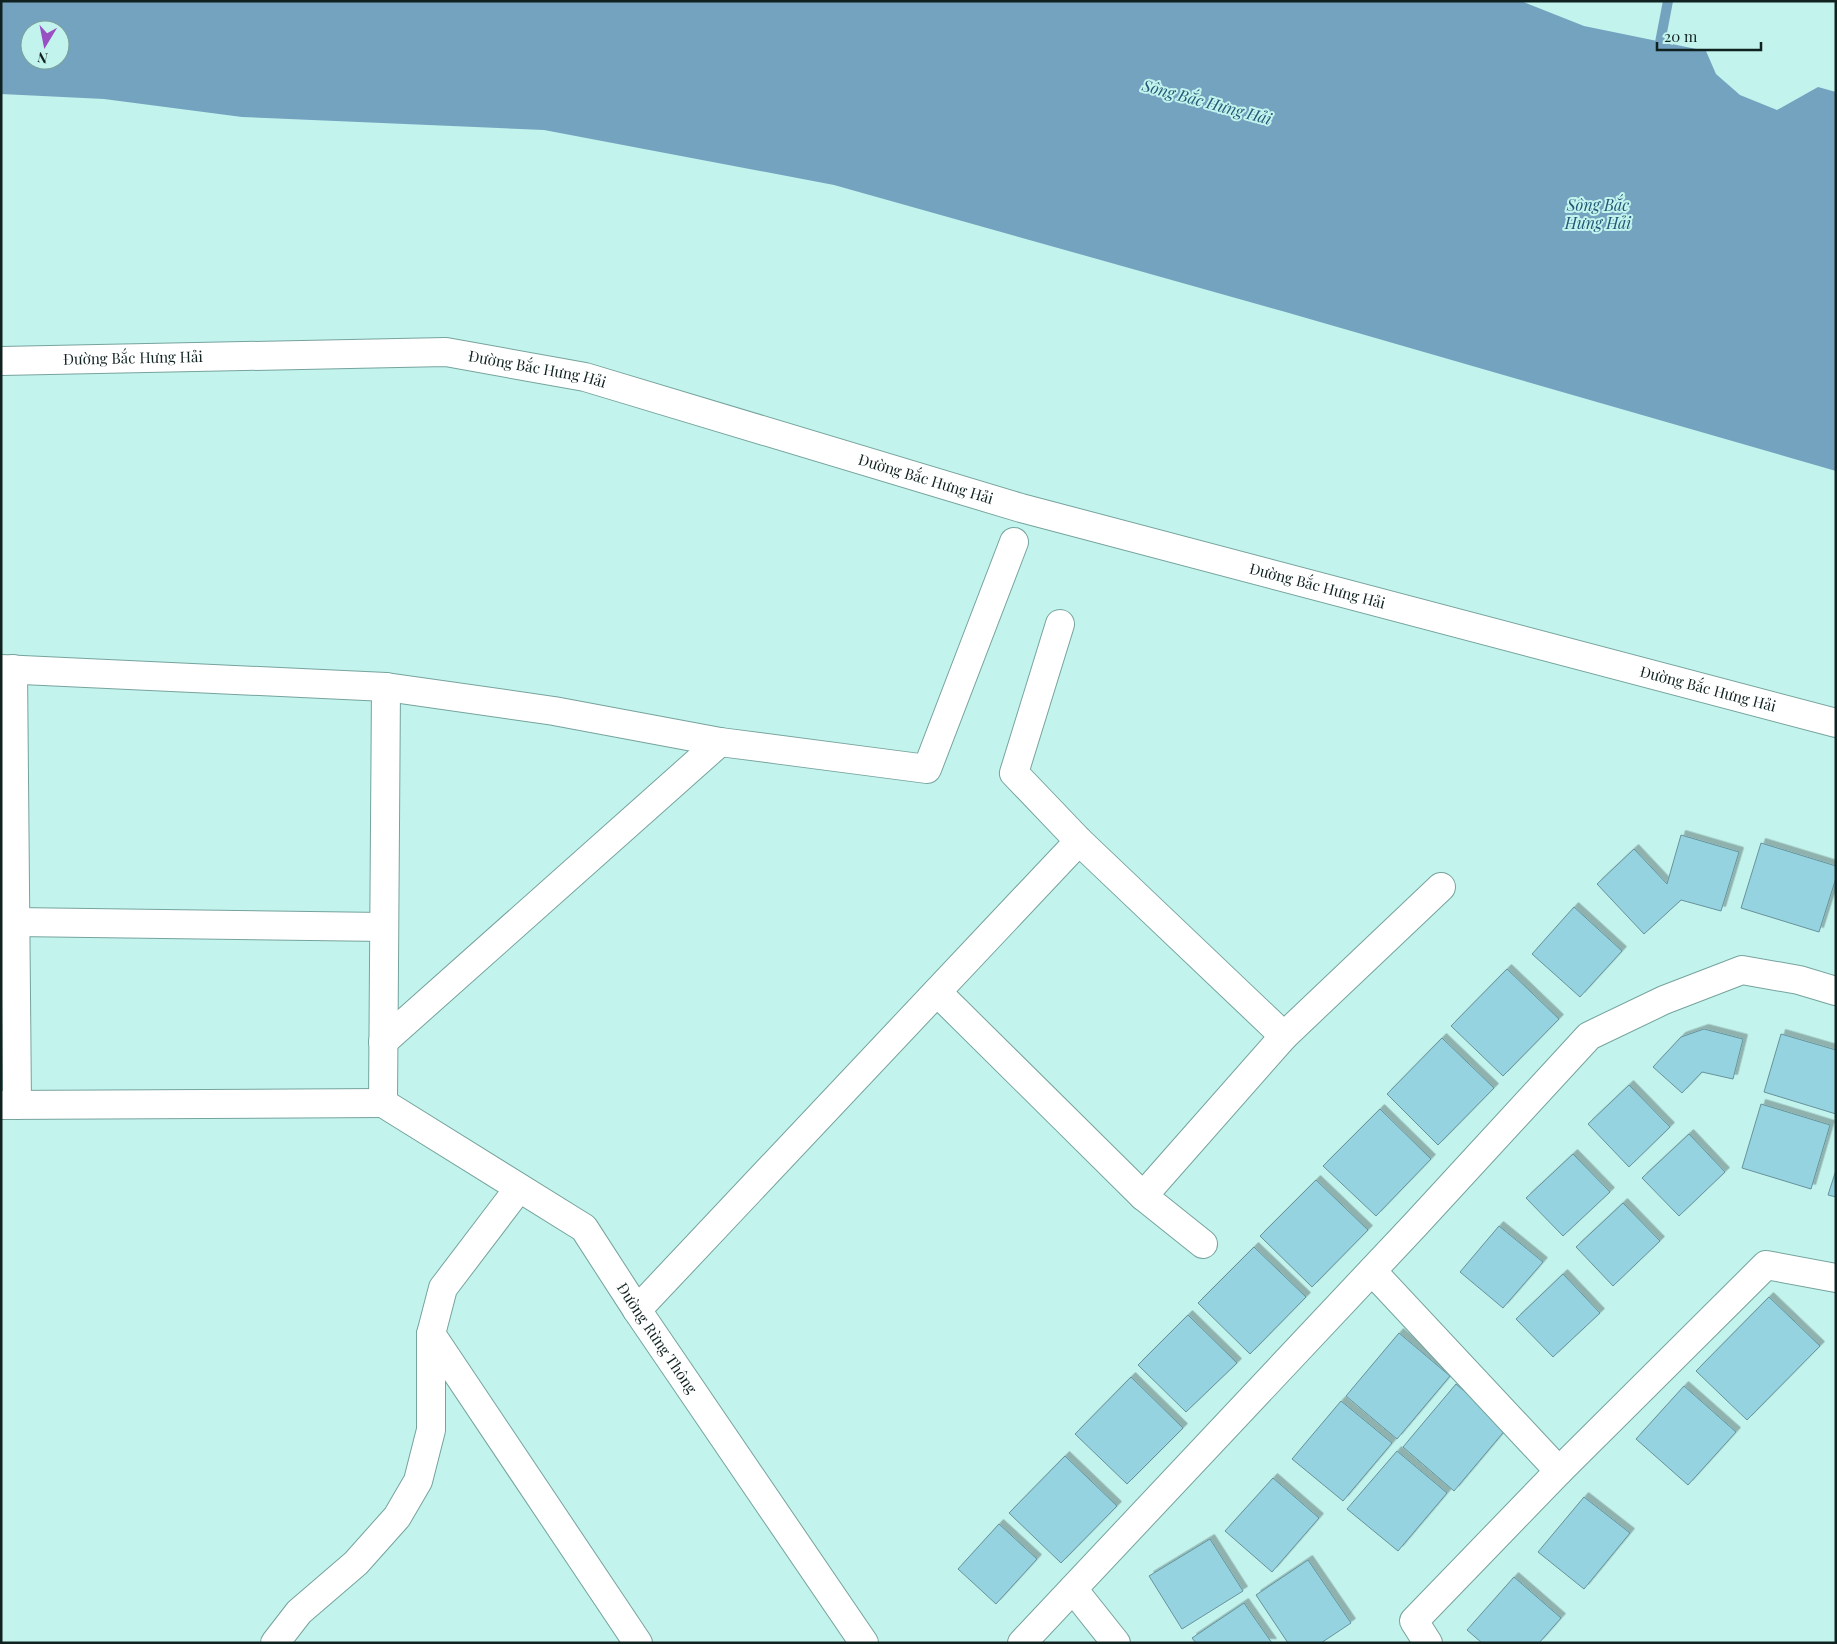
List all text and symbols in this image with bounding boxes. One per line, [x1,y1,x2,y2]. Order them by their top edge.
north arrow [20,20,70,70]
scale bar [1657,20,1761,52]
text: 20 m [1664,26,1698,46]
text: N [36,48,49,69]
water label: Sông Bắc Hưng Hải [1139,73,1275,129]
water label: Sông Bắc Hưng Hải [1564,193,1632,233]
street label: Đường Bắc Hưng Hải [467,345,609,392]
street label: Đường Bắc Hưng Hải [63,346,204,369]
street label: Đường Bắc Hưng Hải [856,449,996,508]
street label: Đường Bắc Hưng Hải [1247,558,1388,613]
street label: Đường Bắc Hưng Hải [1638,661,1779,716]
street label: Đường Rừng Thông [613,1279,702,1397]

